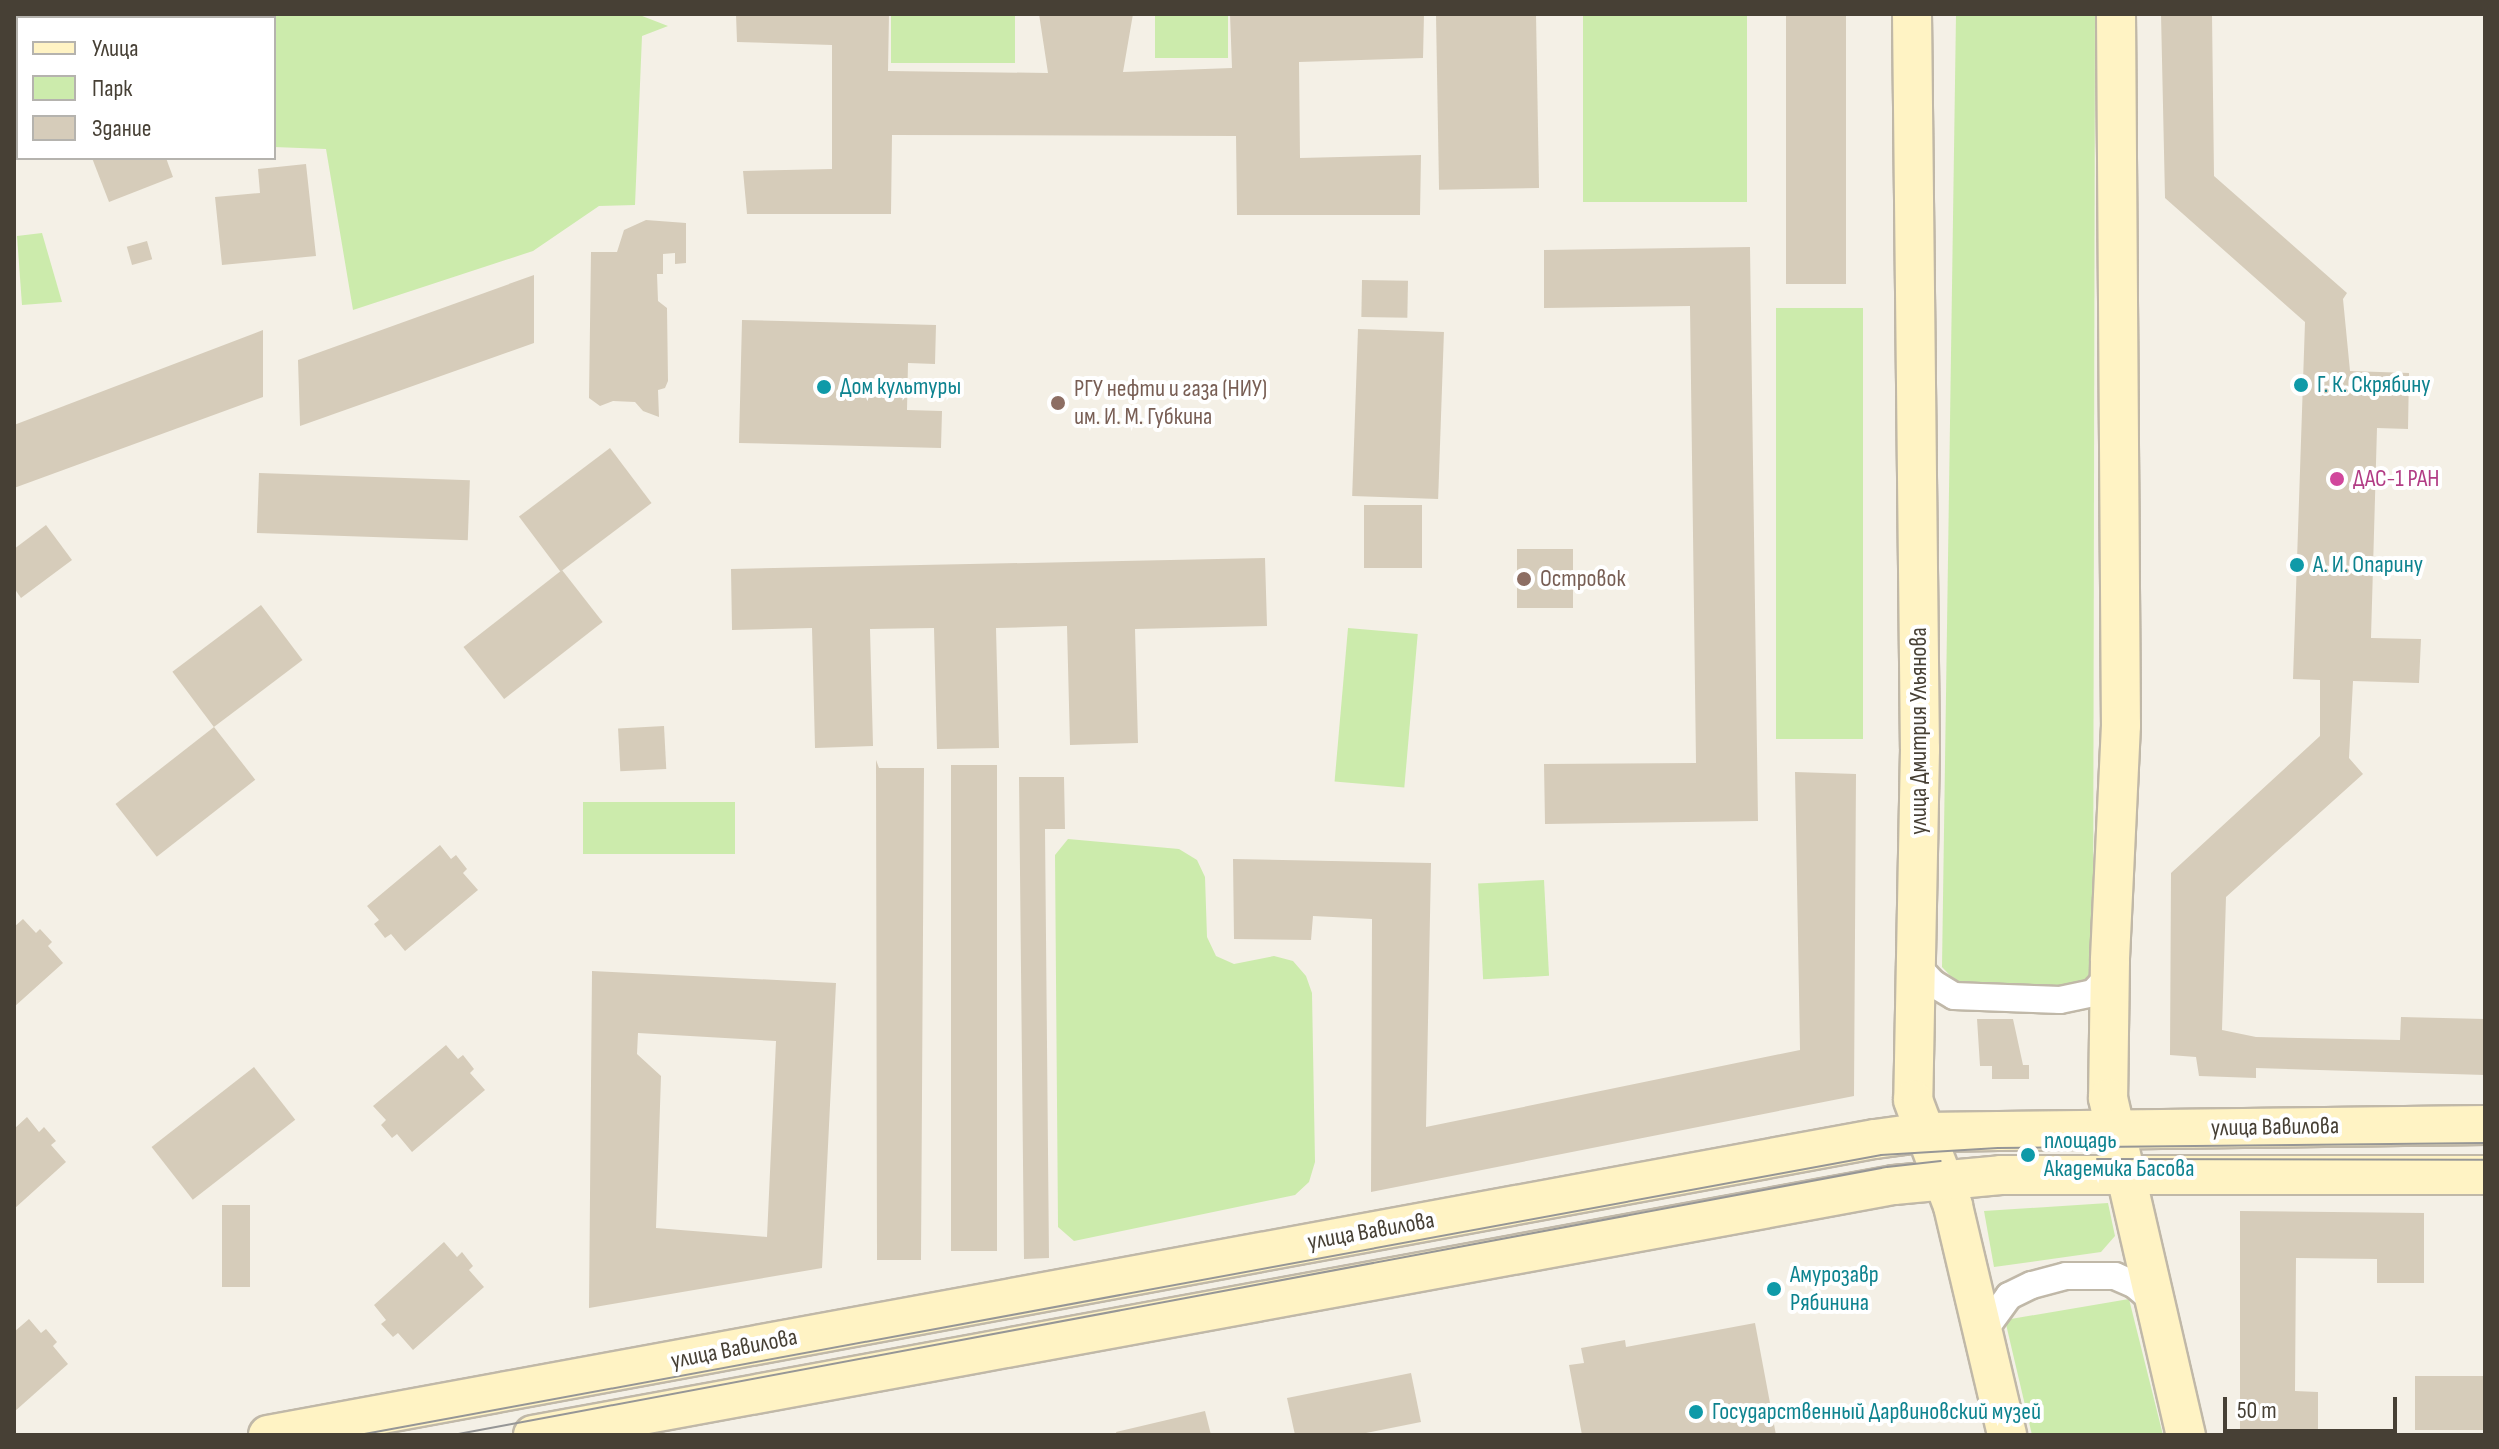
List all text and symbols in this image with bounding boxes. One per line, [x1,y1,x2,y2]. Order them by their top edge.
legend [16,16,276,160]
text: Улица [92,34,138,63]
text: Парк [92,74,132,103]
text: Здание [92,114,151,143]
place label: Г. К. Скрябину [2317,371,2431,399]
place label: Дом культуры [840,373,961,401]
place label: РГУ нефти и газа (НИУ) им. И. М. Губкина [1074,375,1267,431]
marker: Г. К. Скрябину [2292,376,2310,394]
marker: Дом культуры [815,378,833,396]
marker: РГУ нефти и газа (НИУ) им. И. М. Губкина [1049,394,1067,412]
place label: ДАС-1 РАН [2353,465,2440,493]
marker: ДАС-1 РАН [2328,470,2346,488]
place label: А. И. Опарину [2313,551,2423,579]
marker: А. И. Опарину [2288,556,2306,574]
place label: Островок [1540,565,1626,593]
marker: Островок [1515,570,1533,588]
street label: улица Дмитрия Ульянова [1905,627,1933,835]
street label: улица Вавилова [2211,1111,2339,1143]
place label: площадь Академика Басова [2044,1127,2194,1183]
marker: площадь Академика Басова [2019,1146,2037,1164]
street label: улица Вавилова [1305,1206,1437,1256]
place label: Амурозавр Рябинина [1790,1261,1879,1317]
marker: Амурозавр Рябинина [1765,1280,1783,1298]
street label: улица Вавилова [668,1323,800,1375]
scale bar [2227,1381,2401,1431]
text: 50 m [2237,1396,2277,1425]
place label: Государственный Дарвиновский музей [1712,1398,2041,1426]
marker: Государственный Дарвиновский музей [1687,1403,1705,1421]

